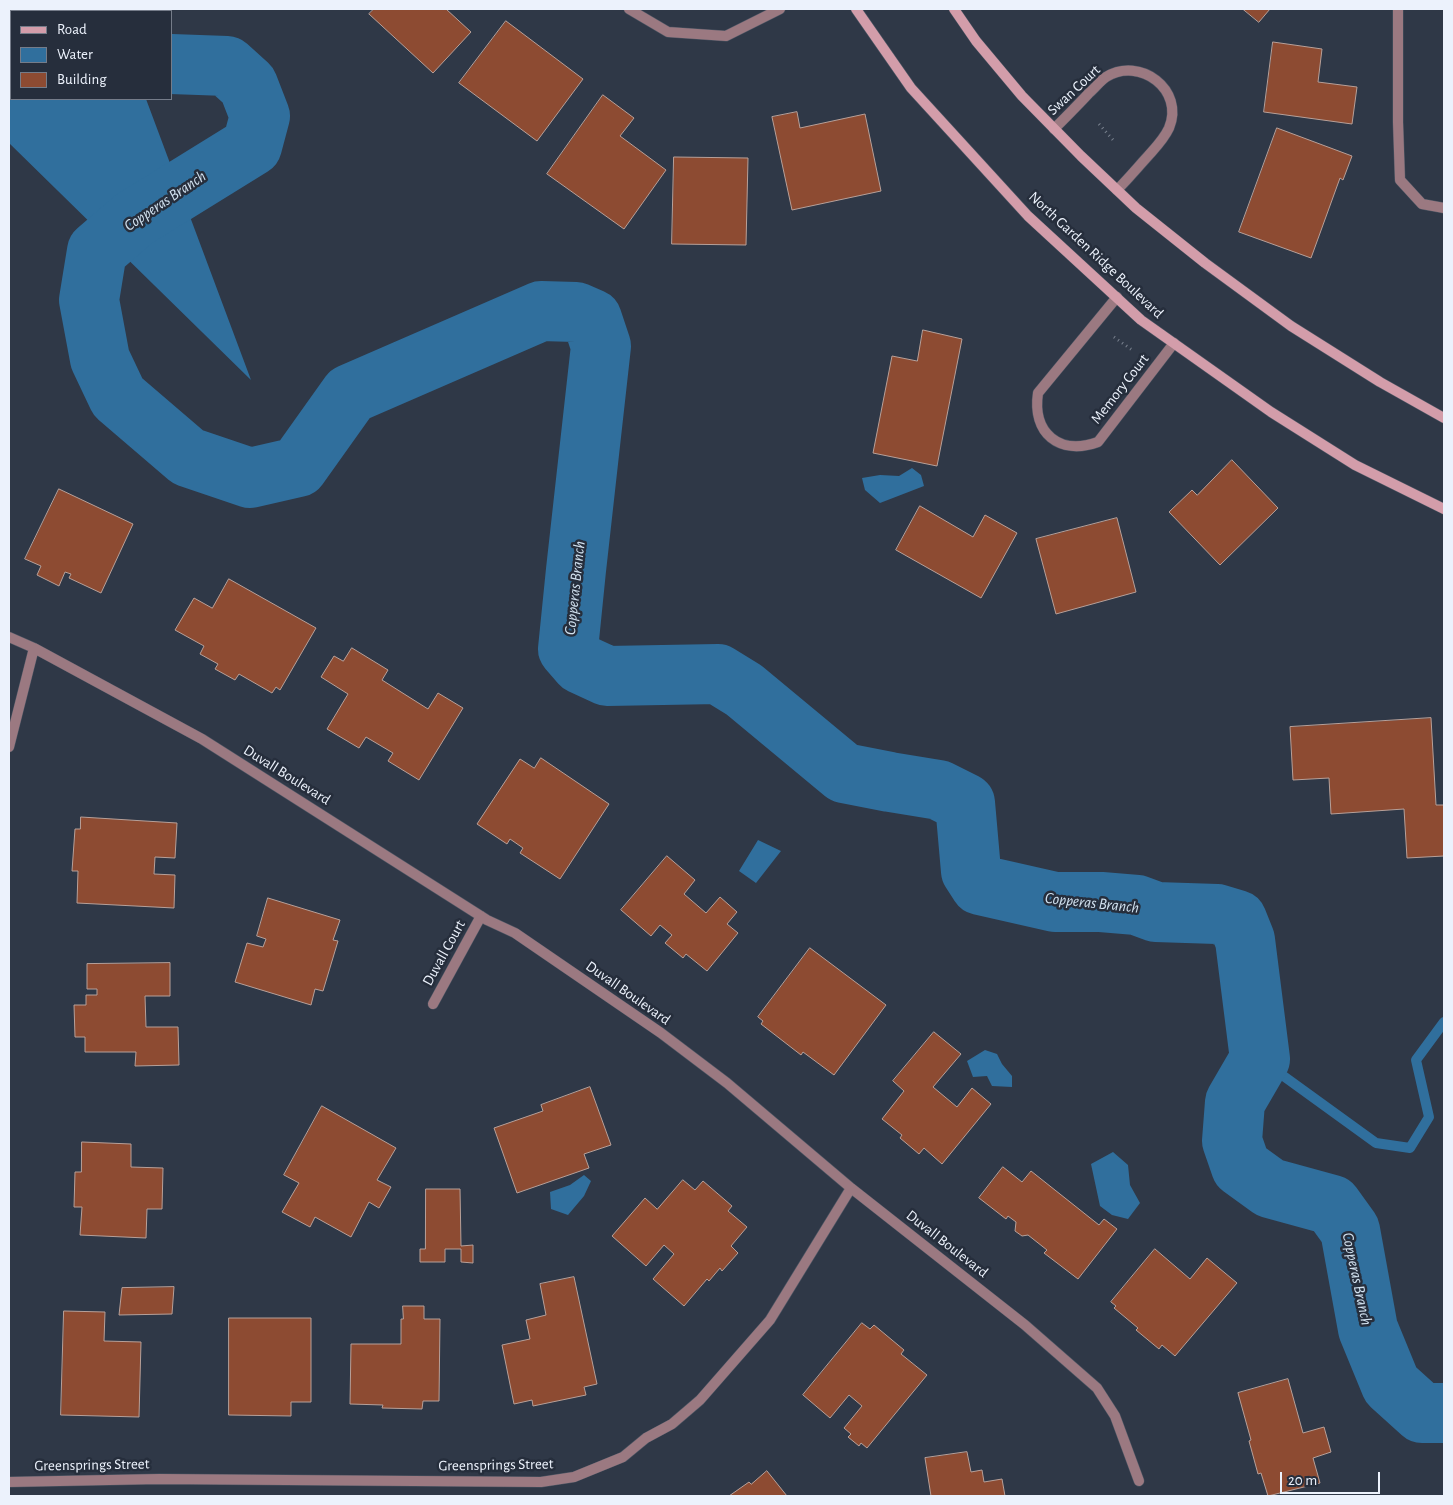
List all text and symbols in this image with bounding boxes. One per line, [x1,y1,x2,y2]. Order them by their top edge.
legend [10,10,172,100]
text: Road [57,22,87,37]
text: Water [57,47,93,62]
street label: Swan Court [1044,61,1104,119]
text: Building [57,72,107,87]
water label: Copperas Branch [120,167,210,235]
street label: North Garden Ridge Boulevard [1025,188,1167,322]
street label: Memory Court [1087,351,1153,427]
water label: Copperas Branch [561,540,589,636]
street label: Duvall Boulevard [240,741,334,809]
water label: Copperas Branch [1044,889,1140,917]
street label: Duvall Court [419,917,469,989]
street label: Duvall Boulevard [582,957,674,1029]
street label: Duvall Boulevard [902,1206,992,1282]
water label: Copperas Branch [1338,1231,1376,1327]
street label: Greensprings Street [34,1455,150,1475]
street label: Greensprings Street [438,1455,554,1475]
scale bar [1283,1462,1383,1494]
text: 20 m [1288,1473,1317,1488]

